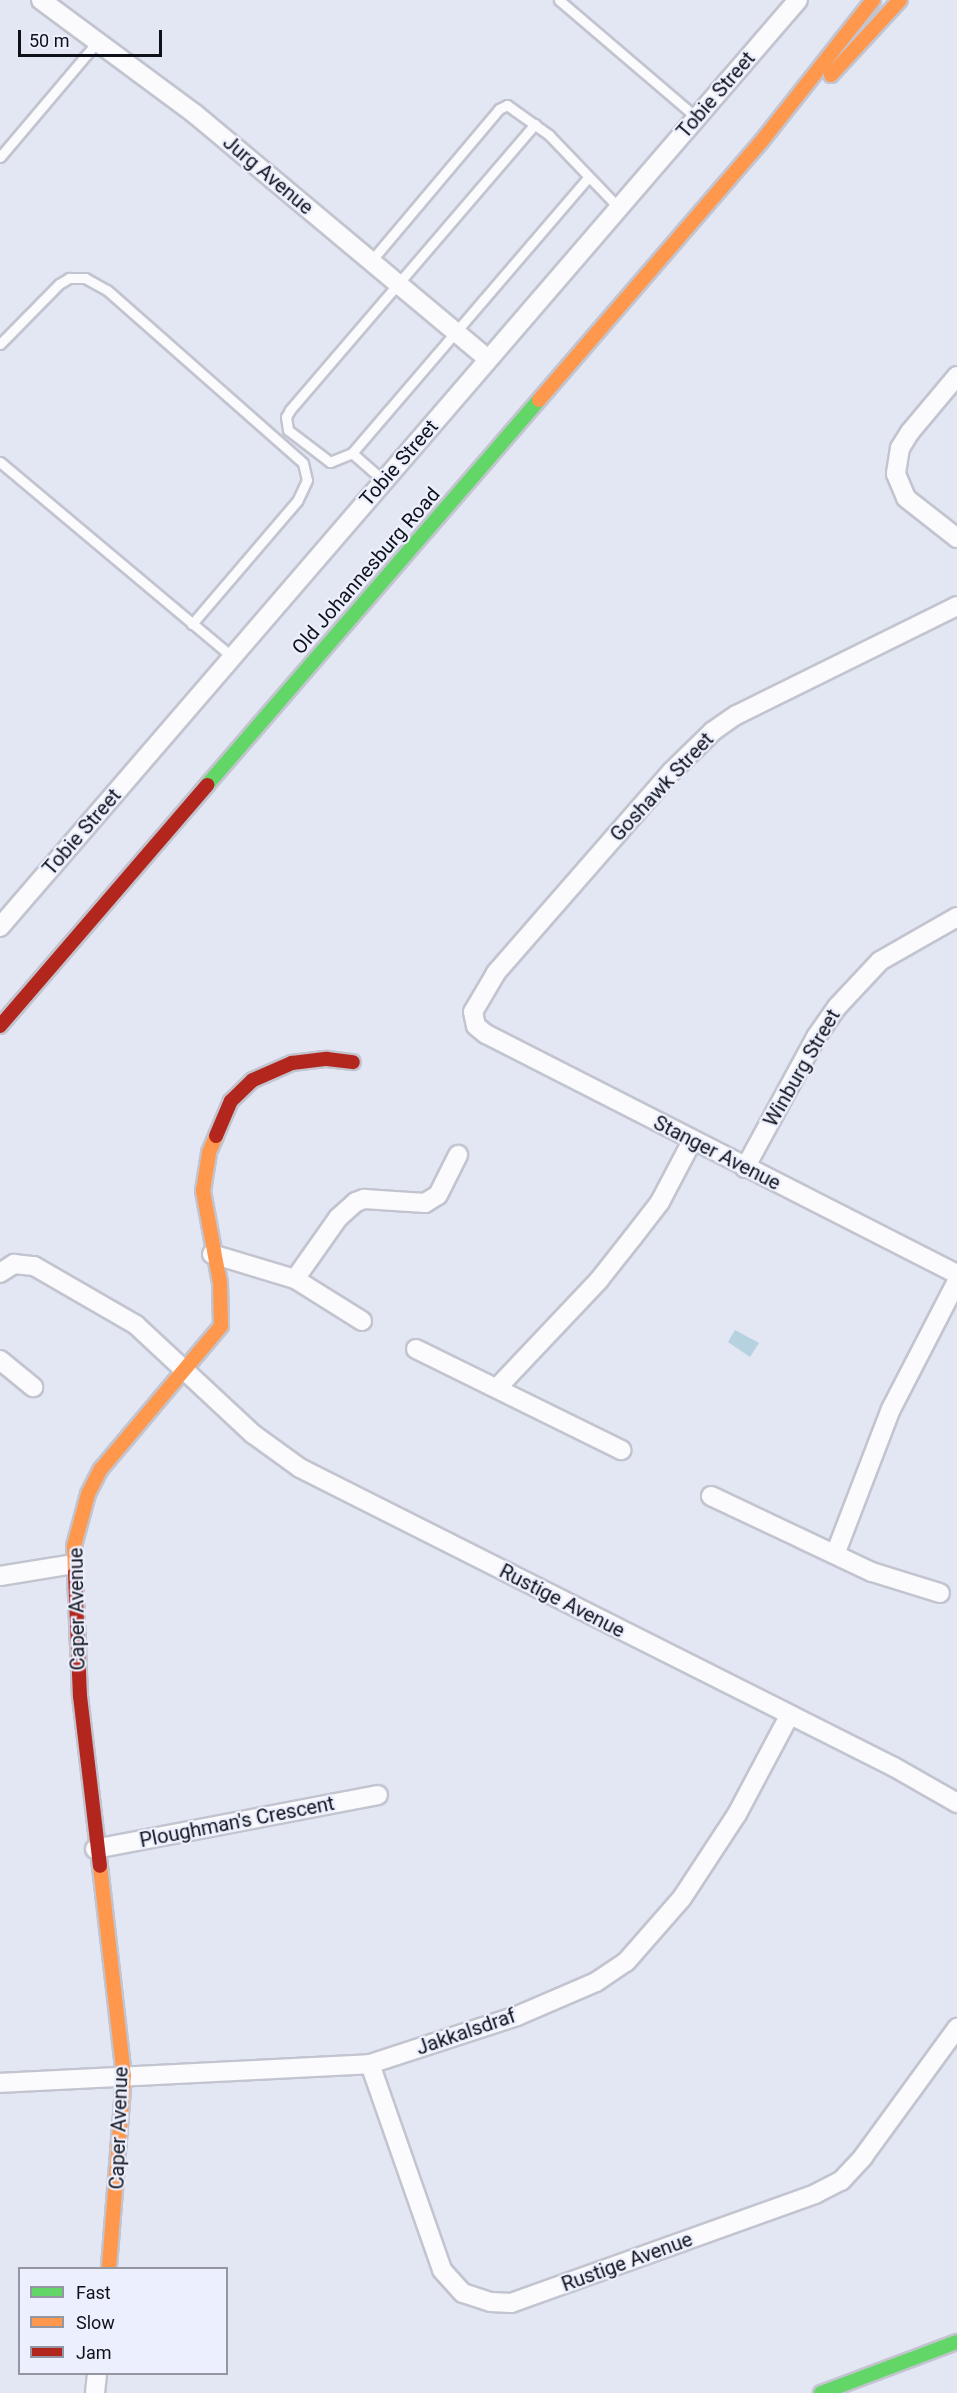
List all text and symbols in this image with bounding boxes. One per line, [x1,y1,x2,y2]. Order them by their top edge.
scale bar [21,18,165,56]
text: 50 m [29,30,69,51]
street label: Tobie Street [672,47,760,143]
street label: Jurg Avenue [218,130,318,220]
street label: Tobie Street [355,415,443,511]
street label: Old Johannesburg Road [287,483,445,659]
street label: Goshawk Street [605,728,719,846]
street label: Tobie Street [38,784,126,880]
street label: Winburg Street [759,1005,845,1131]
street label: Stanger Avenue [649,1111,785,1195]
street label: Caper Avenue [64,1547,90,1671]
street label: Rustige Avenue [495,1559,629,1643]
street label: Ploughman's Crescent [138,1791,336,1853]
street label: Jakkalsdraf [413,2004,519,2060]
street label: Caper Avenue [105,2066,133,2190]
street label: Rustige Avenue [558,2227,696,2297]
legend [18,2267,228,2375]
text: Fast [76,2282,111,2303]
text: Slow [76,2312,115,2333]
text: Jam [76,2342,112,2363]

